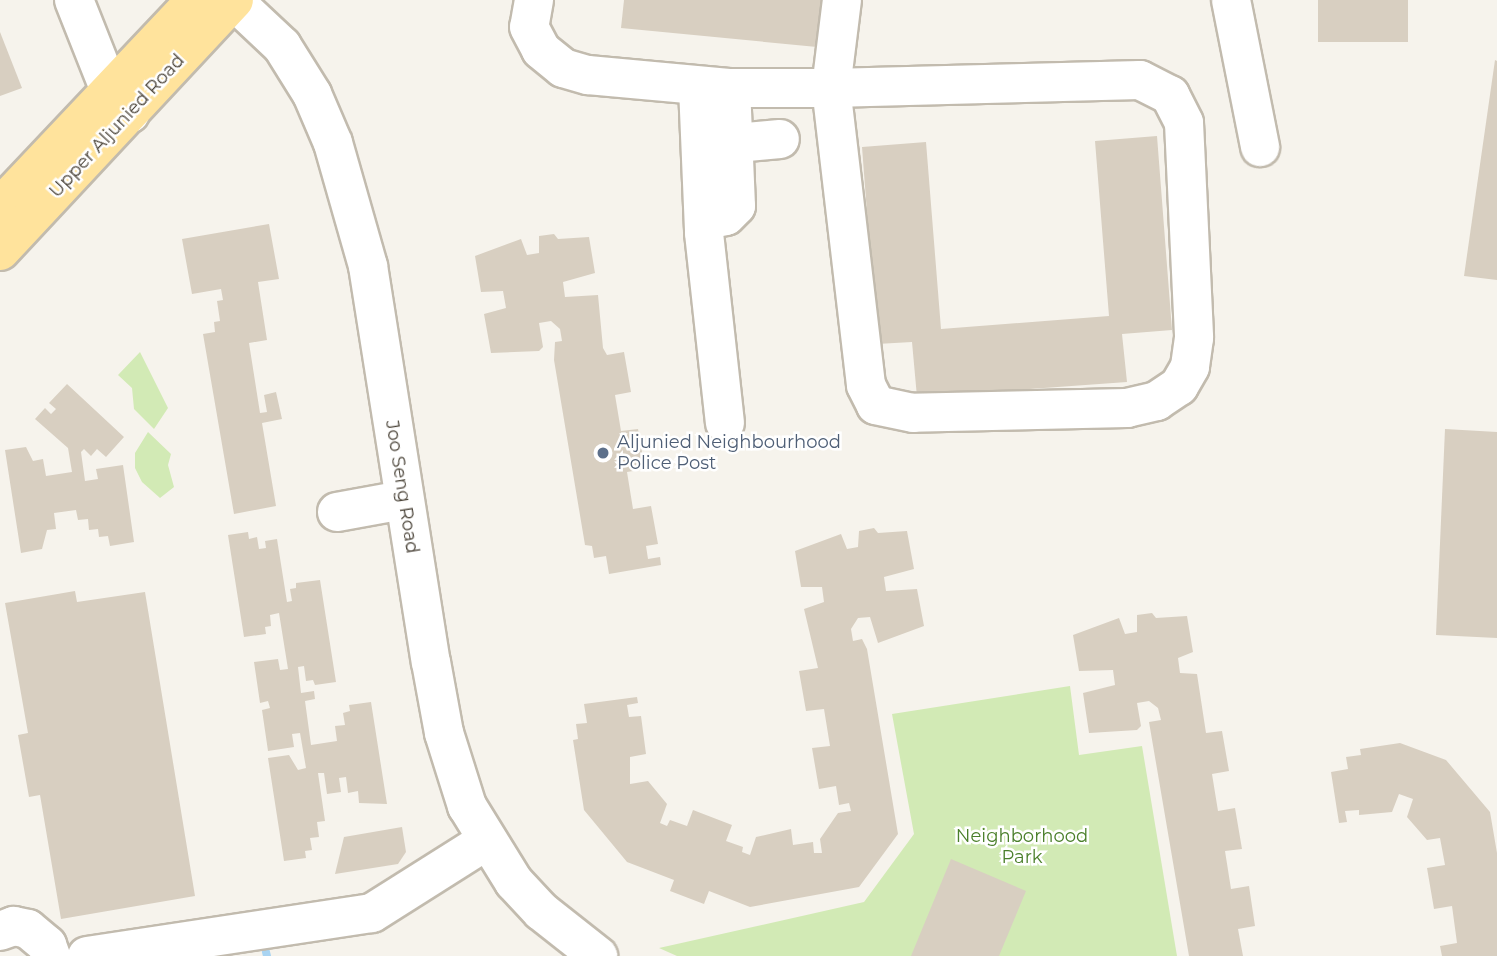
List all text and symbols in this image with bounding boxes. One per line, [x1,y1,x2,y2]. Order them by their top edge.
street label: Upper Aljunied Road [45,50,189,202]
street label: Joo Seng Road [381,419,423,555]
place label: Aljunied Neighbourhood Police Post [617,432,841,474]
marker: Aljunied Neighbourhood Police Post [595,445,611,461]
park label: Neighborhood Park [956,826,1088,868]

